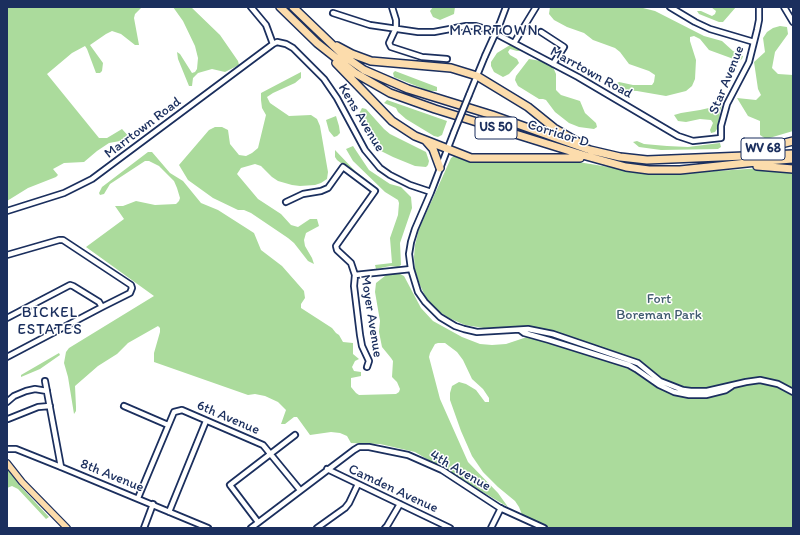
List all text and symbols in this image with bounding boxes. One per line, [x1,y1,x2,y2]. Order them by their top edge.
district label: MARRTOWN [449,22,539,40]
street label: Marrtown Road [547,43,635,103]
street label: Star Avenue [706,43,748,117]
street label: Kens Avenue [334,81,388,155]
street label: Marrtown Road [101,94,185,162]
road number: US 50 [475,117,517,139]
street label: Corridor D [525,117,591,151]
road number: WV 68 [741,138,785,160]
street label: Moyer Avenue [356,273,386,359]
park label: Fort Boreman Park [616,291,702,324]
district label: BICKEL ESTATES [17,304,83,339]
street label: 6th Avenue [194,397,262,439]
street label: 4th Avenue [426,447,494,495]
street label: 8th Avenue [78,456,146,496]
street label: Camden Avenue [345,461,441,517]

